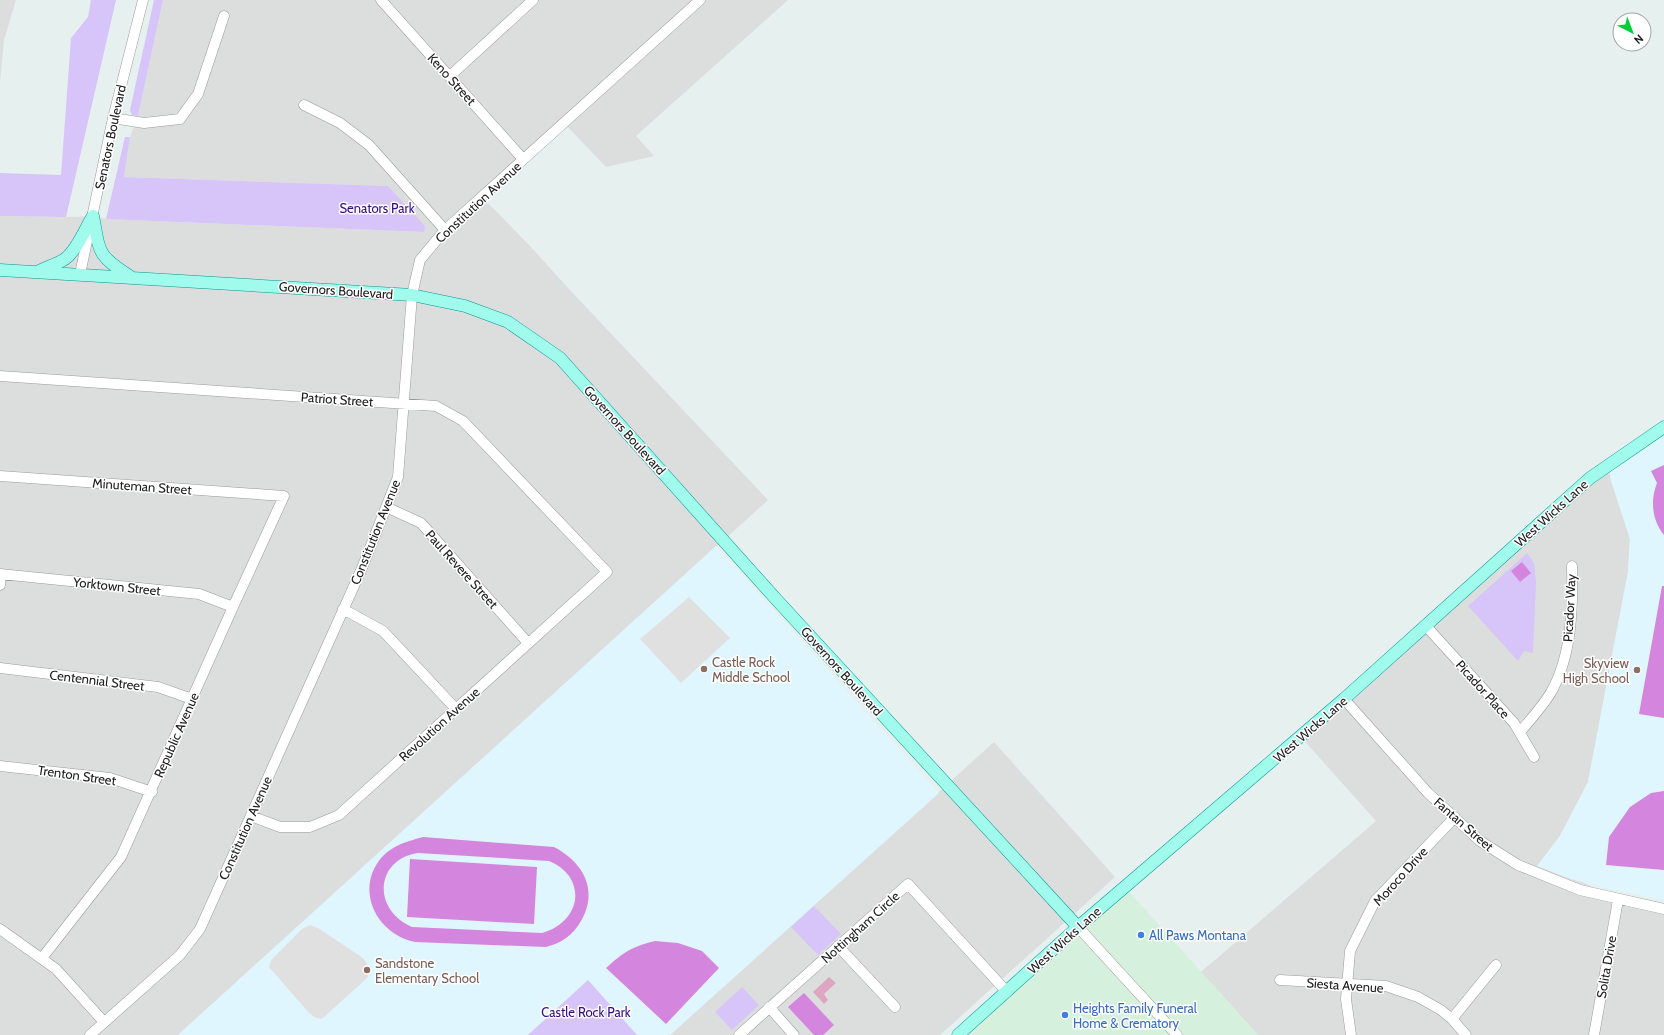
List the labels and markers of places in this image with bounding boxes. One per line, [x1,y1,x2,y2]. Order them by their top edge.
place label: Castle Rock Middle School [712,654,790,685]
place label: Skyview High School [1563,655,1630,686]
marker: Castle Rock Middle School [699,664,709,674]
marker: Skyview High School [1632,665,1642,675]
place label: All Paws Montana [1149,927,1247,943]
marker: All Paws Montana [1136,930,1146,940]
place label: Sandstone Elementary School [375,955,479,986]
marker: Sandstone Elementary School [362,965,372,975]
place label: Heights Family Funeral Home & Crematory [1073,1000,1197,1031]
marker: Heights Family Funeral Home & Crematory [1060,1010,1070,1020]

